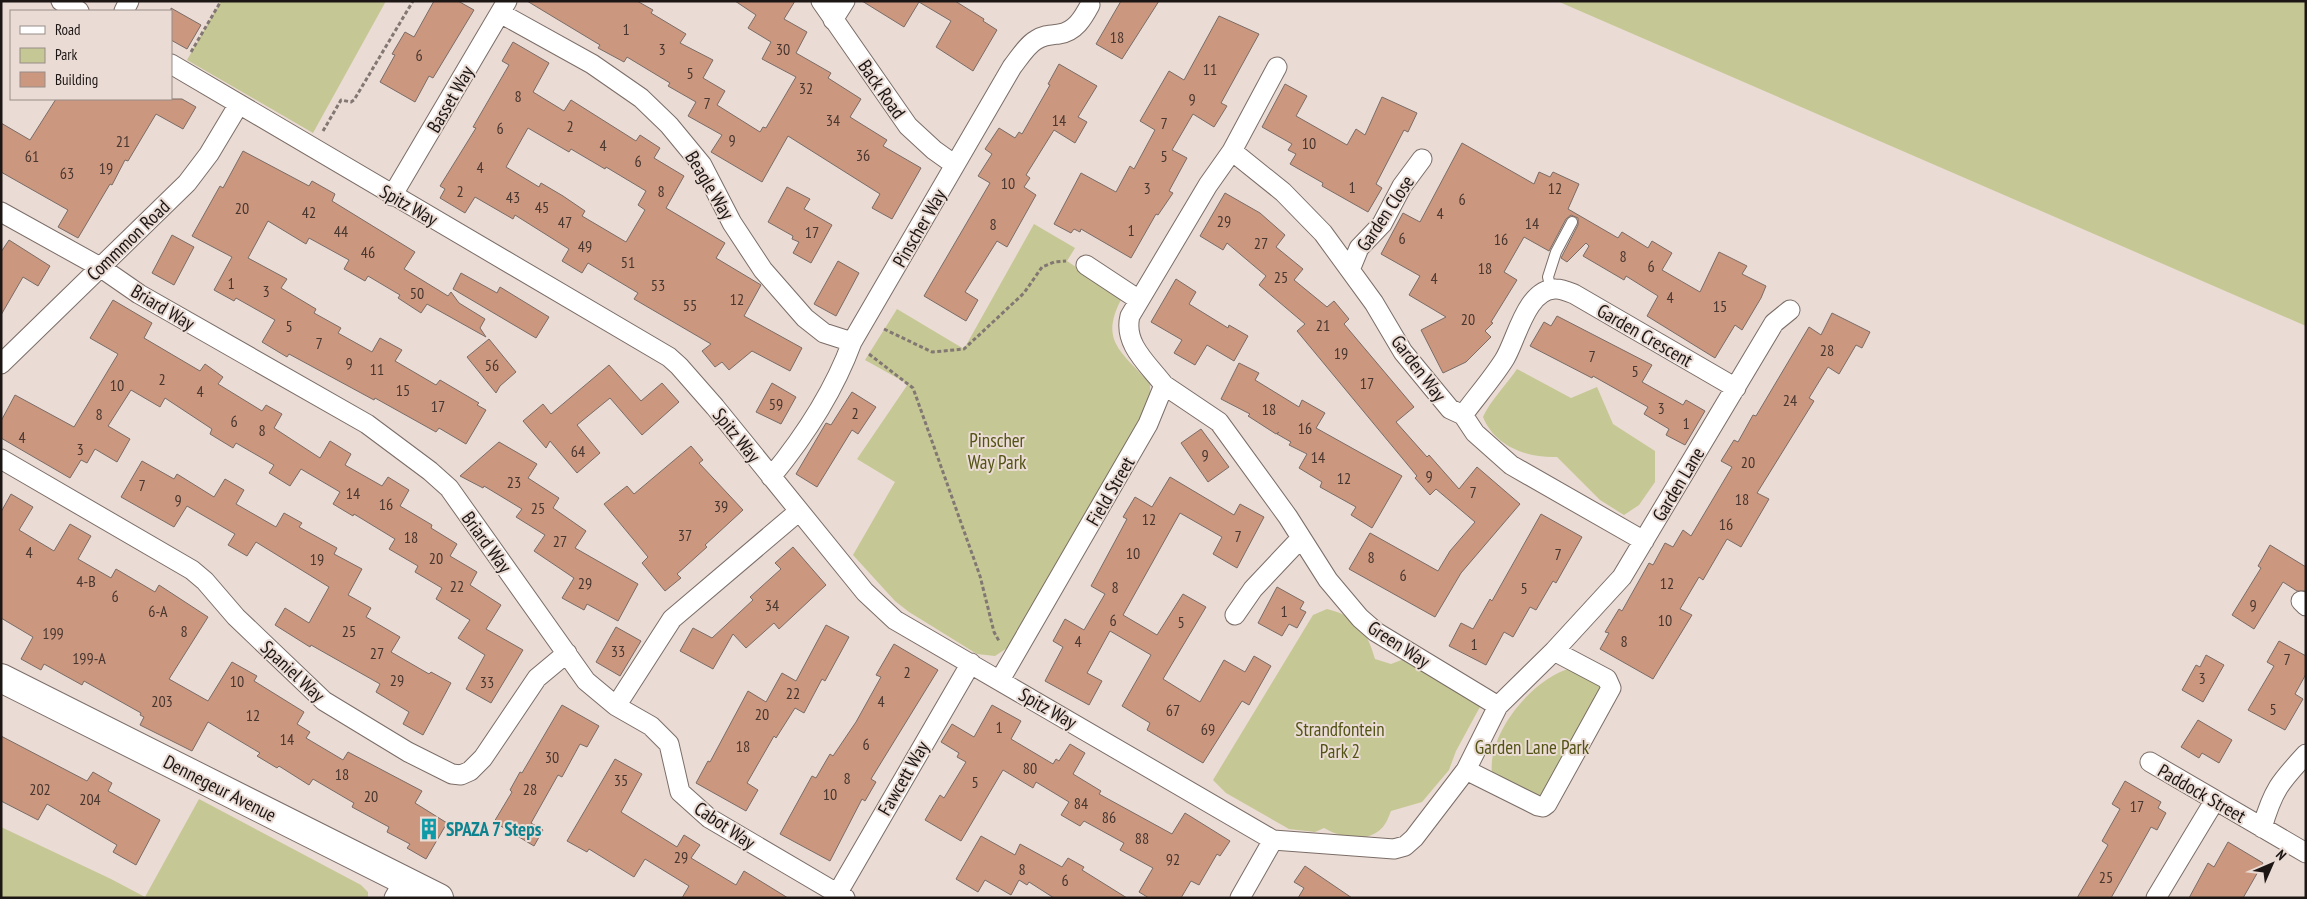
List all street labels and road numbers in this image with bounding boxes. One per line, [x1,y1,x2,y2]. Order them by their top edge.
street label: Back Road [853,55,911,123]
street label: Basset Way [421,61,479,137]
street label: Beagle Way [680,146,740,224]
street label: Garden Close [1351,170,1419,255]
street label: Spitz Way [376,179,443,231]
street label: Pinscher Way [887,184,951,271]
street label: Commmon Road [81,194,175,286]
street label: Briard Way [127,279,200,336]
street label: Garden Crescent [1593,298,1698,372]
street label: Garden Way [1386,330,1452,407]
street label: Spitz Way [708,403,767,468]
street label: Garden Lane [1647,443,1709,525]
street label: Field Street [1081,452,1140,530]
street label: Briard Way [457,507,518,578]
street label: Green Way [1364,615,1435,673]
street label: Spaniel Way [256,635,331,707]
street label: Spitz Way [1015,682,1082,734]
street label: Fawcett Way [872,736,934,819]
street label: Dennegeur Avenue [160,749,280,827]
street label: Paddock Street [2154,758,2251,828]
street label: Cabot Way [690,796,761,855]

